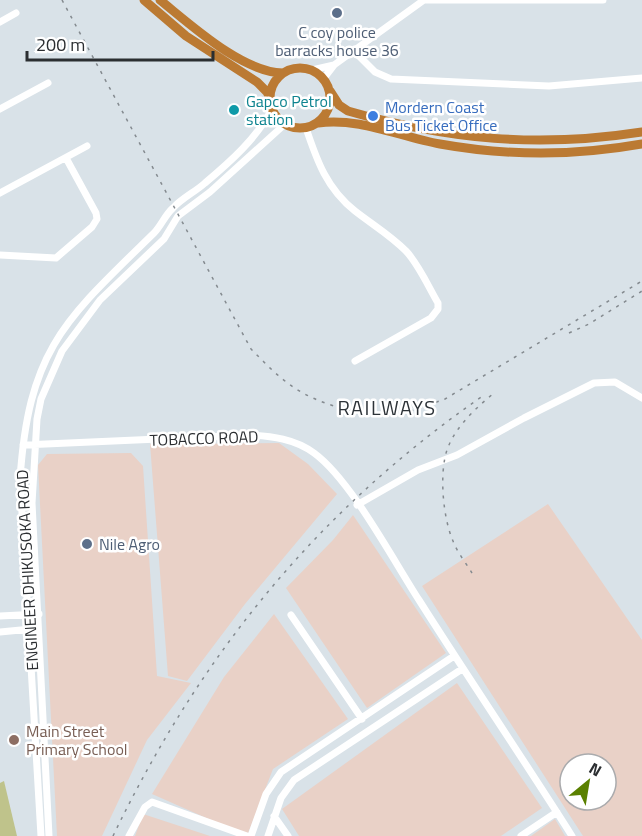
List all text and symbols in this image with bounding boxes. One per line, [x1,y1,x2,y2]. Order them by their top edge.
marker: C coy police barracks house 36 [330,6,344,20]
place label: C coy police barracks house 36 [275,20,399,62]
scale bar [27,24,213,62]
text: 200 m [36,31,85,58]
place label: Gapco Petrol station [246,89,332,131]
place label: Mordern Coast Bus Ticket Office [385,95,497,137]
marker: Gapco Petrol station [227,103,241,117]
marker: Mordern Coast Bus Ticket Office [366,109,380,123]
district label: RAILWAYS [337,392,437,423]
street label: TOBACCO ROAD [149,424,259,452]
street label: ENGINEER DHIKUSOKA ROAD [10,469,44,671]
place label: Nile Agro [99,532,160,556]
marker: Nile Agro [80,537,94,551]
place label: Main Street Primary School [26,719,128,761]
marker: Main Street Primary School [7,733,21,747]
north arrow [558,752,618,812]
text: N [585,756,606,782]

